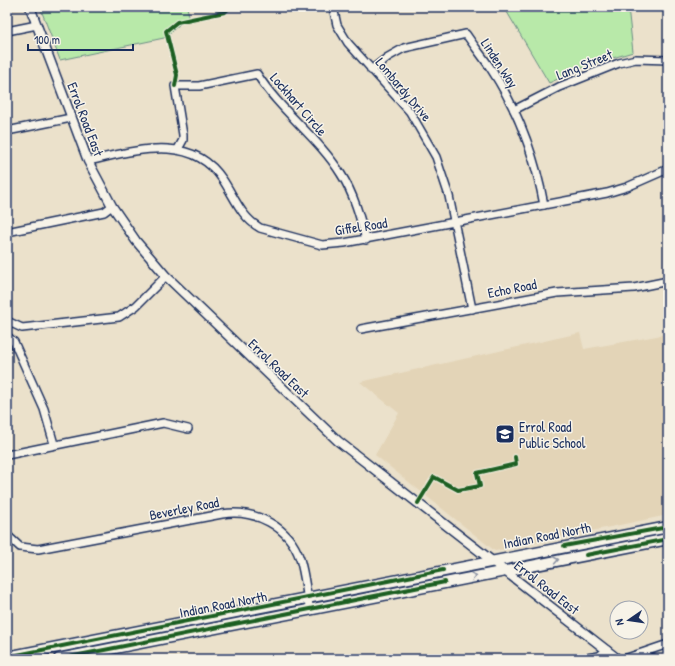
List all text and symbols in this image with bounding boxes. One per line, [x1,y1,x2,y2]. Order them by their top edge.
scale bar [28,26,133,52]
text: 100 m [34,31,60,48]
street label: Linden Way [476,35,523,92]
street label: Lang Street [553,44,615,85]
street label: Lombardy Drive [371,53,437,126]
street label: Lockhart Circle [266,68,332,140]
street label: Errol Road East [63,79,109,159]
street label: Giffel Road [334,212,389,240]
street label: Echo Road [486,274,539,302]
street label: Errol Road East [244,334,314,402]
place label: Errol Road Public School [519,417,586,452]
school or university icon: Errol Road Public School [494,423,516,445]
street label: Beverley Road [148,492,221,525]
street label: Indian Road North [502,517,592,553]
street label: Errol Road East [511,556,584,618]
one-way arrow [553,557,559,565]
one-way arrow [471,573,477,581]
street label: Indian Road North [178,586,268,622]
north arrow [609,600,649,640]
text: N [612,618,627,627]

